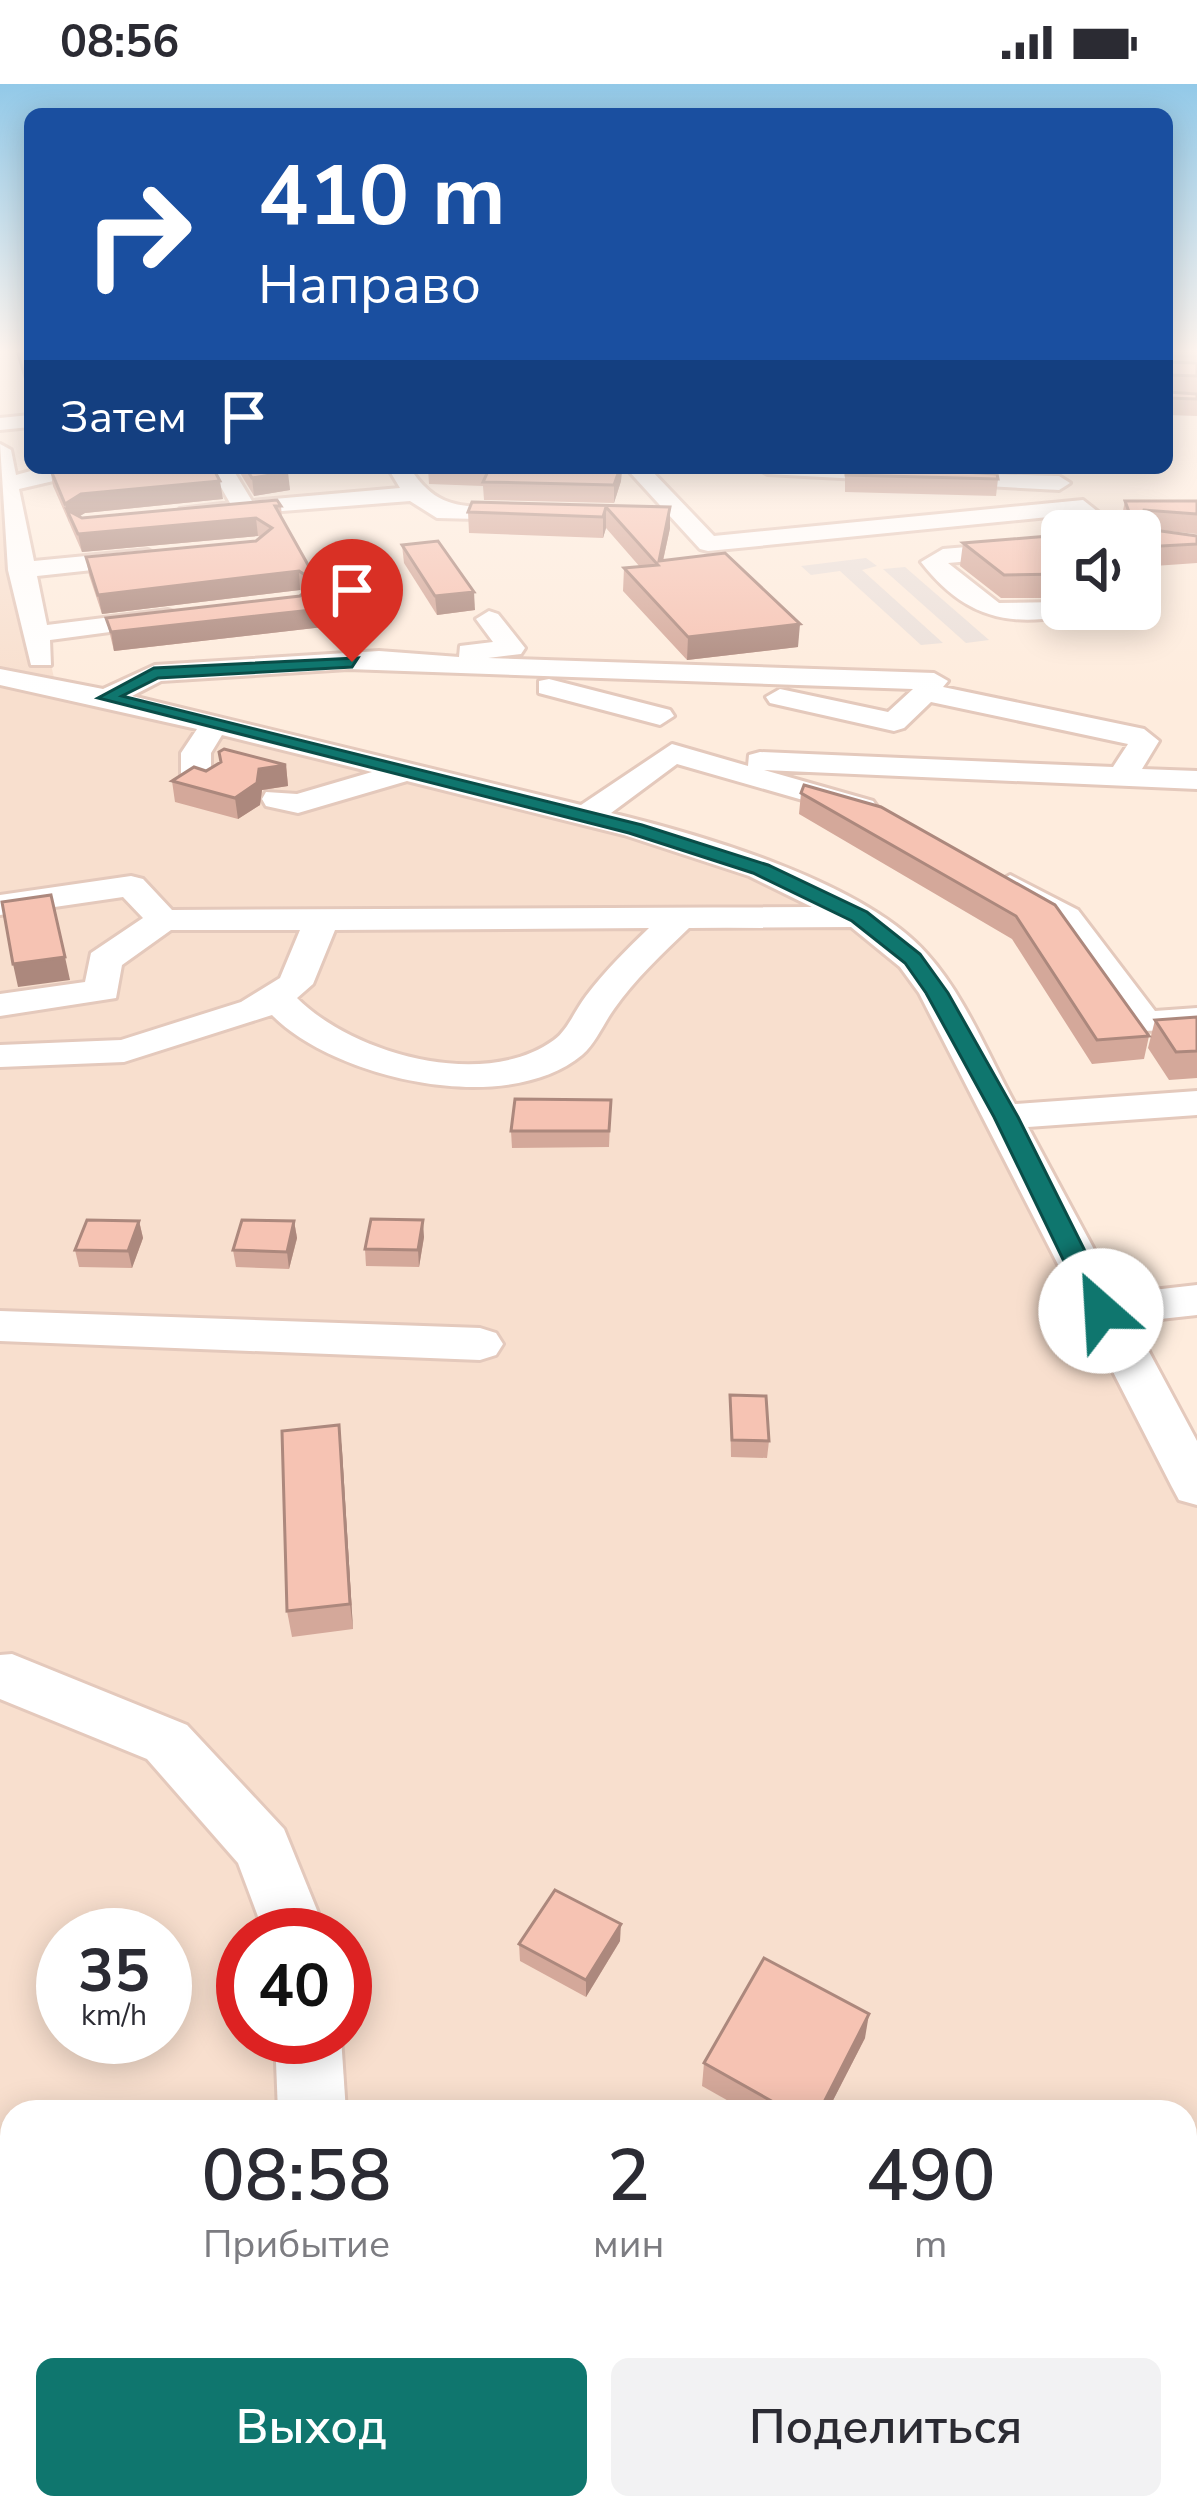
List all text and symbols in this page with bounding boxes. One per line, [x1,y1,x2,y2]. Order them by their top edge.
text: 08:56 [60,12,179,73]
text: 410 m [258,139,506,254]
icon: right [60,156,216,312]
text: Направо [258,248,481,322]
icon: arrive [211,384,277,450]
text: Затем [60,387,187,448]
map controls [1041,510,1161,630]
button: sound [1041,510,1161,630]
pin [301,539,403,662]
icon: arrive [319,557,385,623]
position arrow [1038,1248,1164,1374]
speed limit sign: 40 [216,1908,372,2064]
text: 35 [78,1930,150,2012]
text: km/h [81,1995,147,2036]
text: 08:58 [202,2127,391,2225]
text: 2 [607,2127,650,2225]
text: 490 [866,2127,995,2225]
text: Прибытие [203,2218,390,2271]
text: мин [593,2218,664,2271]
text: m [914,2218,947,2271]
button: Выход [36,2358,587,2496]
button: Поделиться [611,2358,1161,2496]

